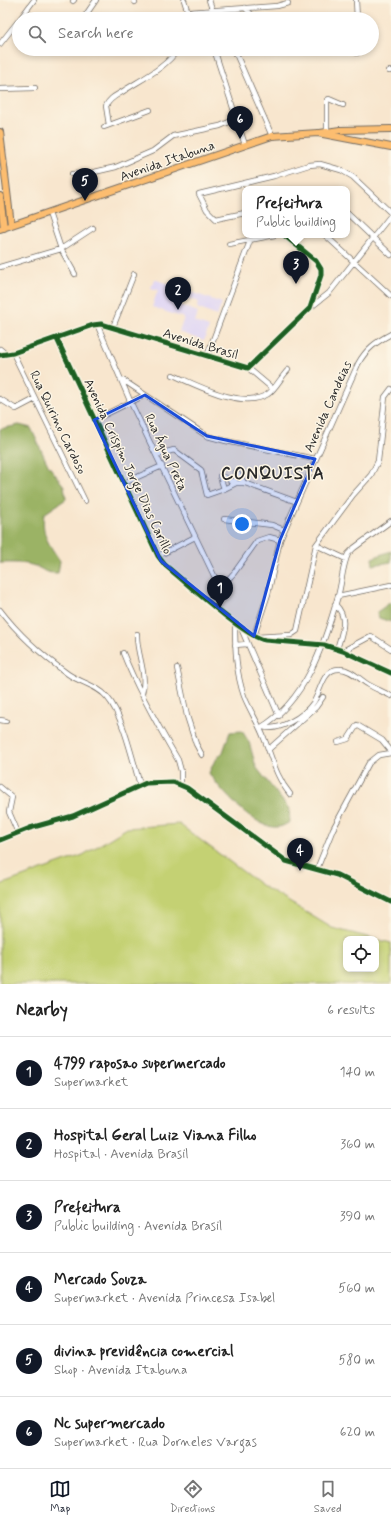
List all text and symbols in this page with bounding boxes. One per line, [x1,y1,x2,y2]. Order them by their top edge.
search box [12,12,379,56]
icon: search [26,23,48,45]
text: Search here [58,24,134,44]
pin: 6 [227,106,253,139]
street label: Avenida Itabuna [118,137,217,186]
pin: 5 [72,168,98,201]
popup [242,186,350,238]
text: Prefeitura [256,194,323,214]
text: Public building [256,214,336,231]
pin: 3 [283,251,309,284]
pin: 2 [165,277,191,310]
street label: Avenida Brasil [161,325,240,364]
street label: Avenida Candeias [301,358,356,455]
street label: Rua Quirino Cardoso [25,368,90,477]
street label: Avenida Crispim Jorge Dias Carillo [78,376,176,558]
street label: Rua Água Preta [140,411,192,494]
district label: CONQUISTA [221,463,325,485]
your location [232,514,252,534]
pin: 1 [207,575,233,608]
pin: 4 [287,838,313,871]
map controls [343,936,379,972]
button: locate [343,936,379,972]
text: Nearby [16,999,68,1021]
text: 6 results [327,1002,375,1019]
text: 4799 raposao supermercado [54,1054,226,1074]
text: 1 [26,1064,32,1081]
text: 140 m [340,1064,375,1081]
text: Supermarket [54,1074,128,1091]
text: Hospital Geral Luiz Viana Filho [54,1126,256,1146]
text: 2 [26,1136,32,1153]
text: 360 m [340,1136,375,1153]
text: Hospital · Avenida Brasil [54,1146,188,1163]
text: Prefeitura [54,1198,121,1218]
text: 3 [26,1208,32,1225]
text: 390 m [340,1208,375,1225]
text: Public building · Avenida Brasil [54,1218,222,1235]
text: Mercado Souza [54,1270,147,1290]
text: 4 [25,1280,33,1297]
text: 560 m [338,1280,375,1297]
text: Supermarket · Avenida Princesa Isabel [54,1290,275,1307]
text: divina previdência comercial [54,1342,234,1362]
text: 5 [25,1352,33,1369]
text: 580 m [338,1352,375,1369]
text: Shop · Avenida Itabuna [54,1362,187,1379]
text: Nc supermercado [54,1414,165,1434]
text: 6 [26,1424,32,1441]
text: 620 m [340,1424,375,1441]
text: Supermarket · Rua Dorneles Vargas [54,1434,257,1451]
tab: Map [49,1478,71,1516]
tab: Directions [170,1478,215,1516]
tab: Saved [314,1478,342,1516]

